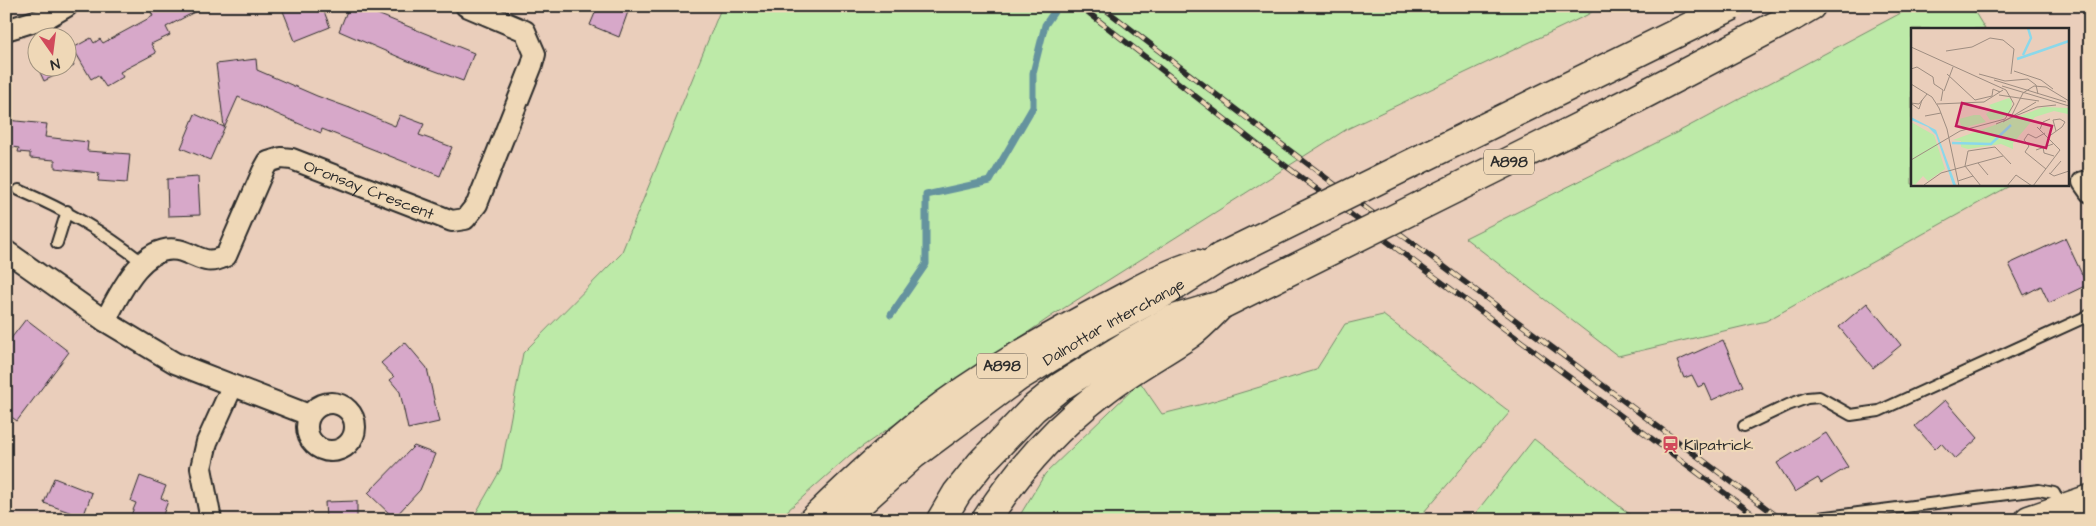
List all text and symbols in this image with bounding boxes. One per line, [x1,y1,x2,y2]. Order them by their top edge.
north arrow [28,28,78,78]
inset map [1911,28,2068,185]
text: N [48,53,62,74]
road number: A898 [1484,150,1534,174]
street label: Oronsay Crescent [301,155,438,225]
street label: Dalnottar Interchange [1039,273,1189,371]
road number: A898 [977,354,1027,378]
station icon: Kilpatrick [1660,434,1680,454]
place label: Kilpatrick [1684,434,1754,456]

